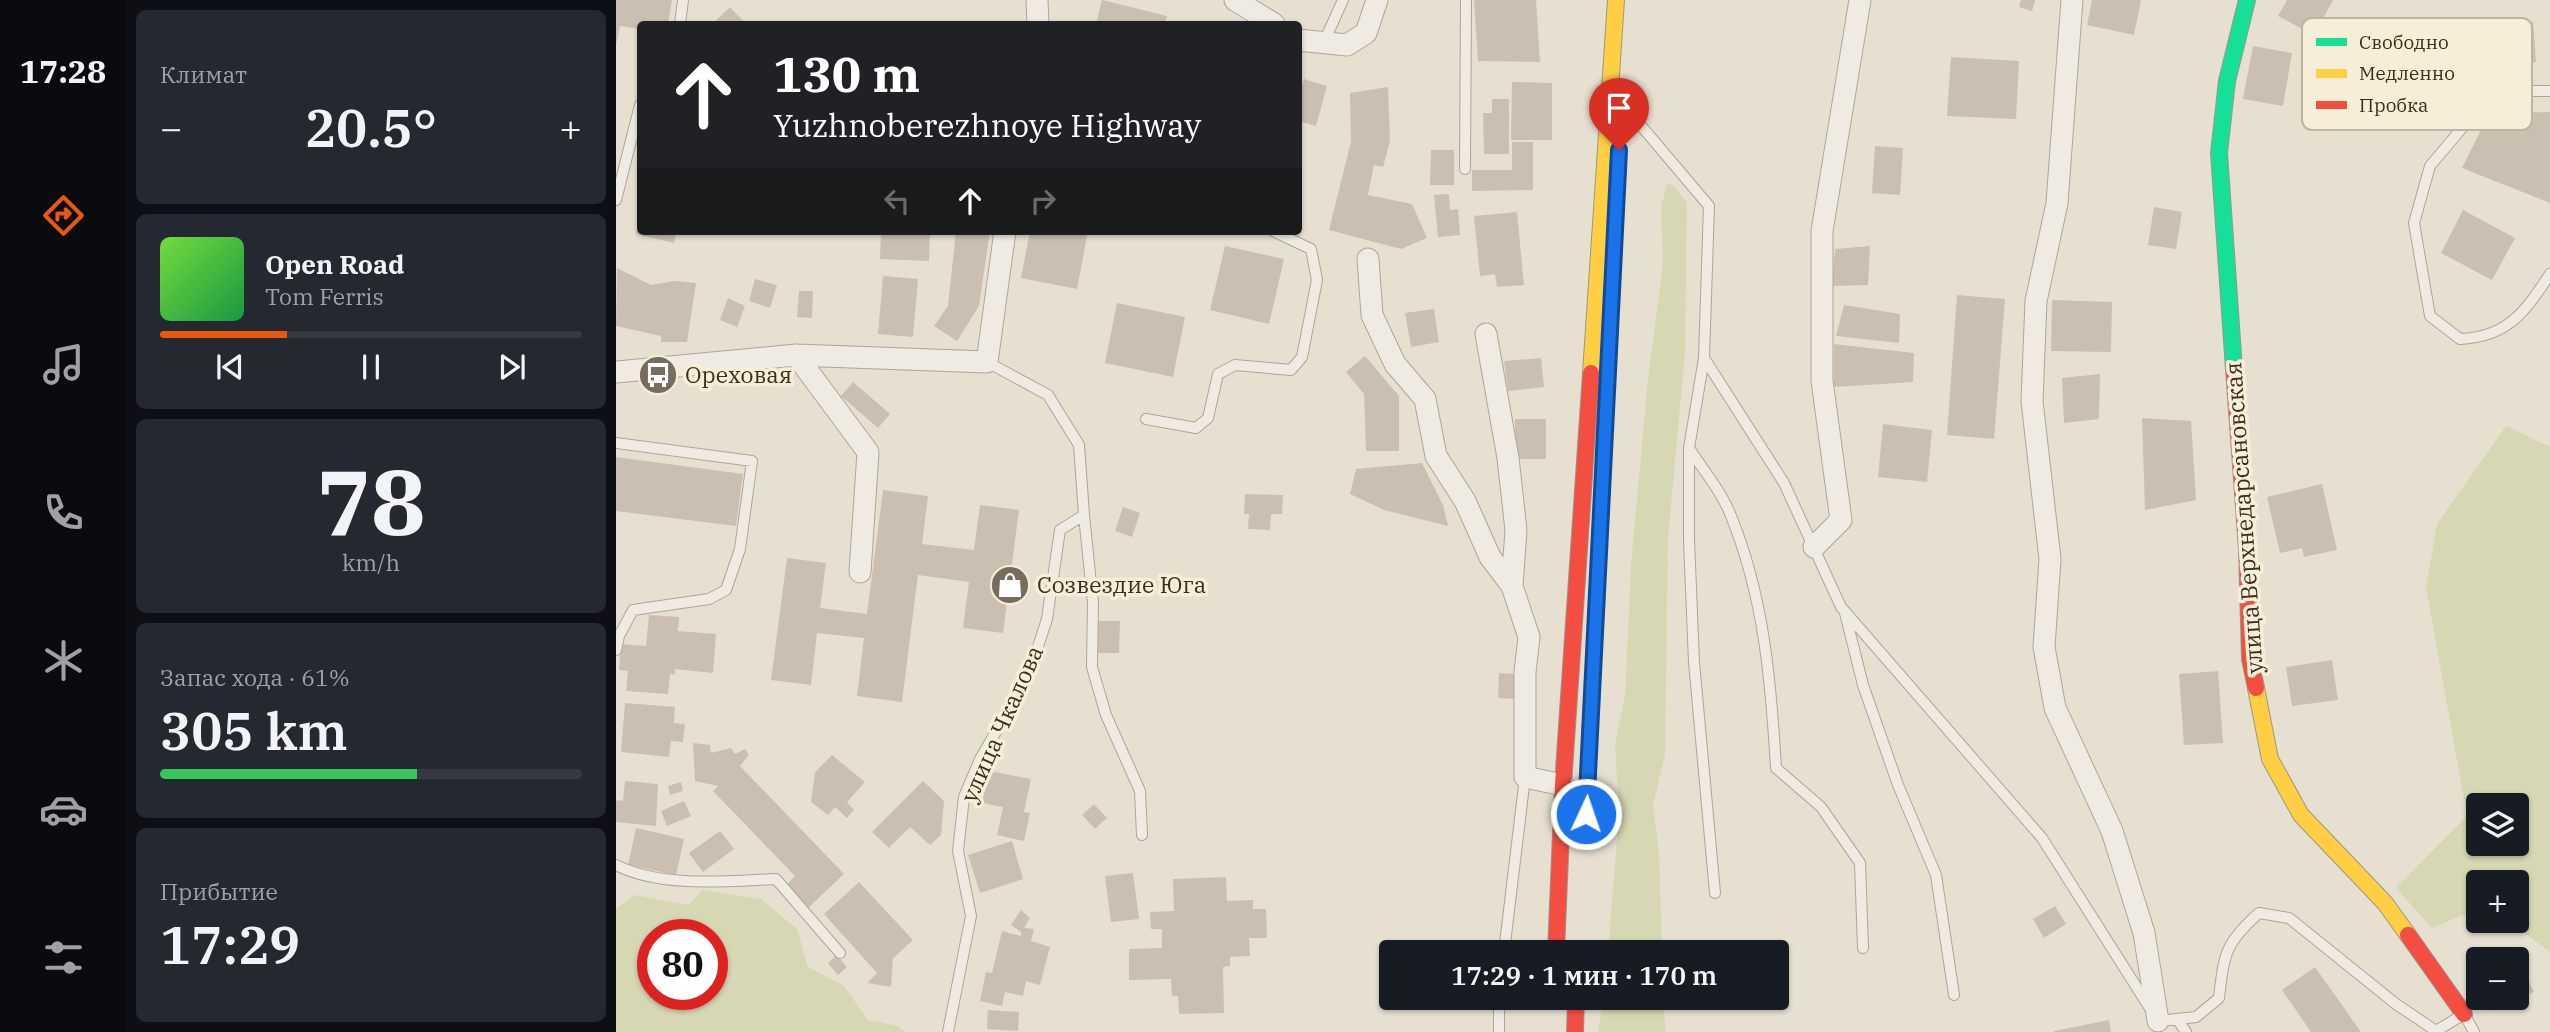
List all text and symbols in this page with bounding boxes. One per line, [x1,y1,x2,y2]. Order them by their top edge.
legend [2302,18,2532,130]
text: Свободно [2359,30,2449,54]
text: 130 m [773,42,920,105]
icon: ahead [658,49,749,140]
text: 17:28 [20,50,106,92]
text: Климат [160,59,247,89]
text: Медленно [2359,61,2455,85]
pin [1589,78,1649,150]
icon: arrive [1600,89,1638,127]
text: Пробка [2359,93,2428,117]
text: 20.5° [305,94,437,161]
text: − [160,103,183,152]
text: + [559,103,582,152]
text: Yuzhnoberezhnoye Highway [773,104,1201,146]
icon: left [878,182,916,220]
icon: ahead [951,182,989,220]
icon: right [1024,182,1062,220]
icon: directions [39,191,88,240]
text: Open Road [265,247,404,281]
text: Tom Ferris [265,281,384,311]
icon: music [39,340,88,389]
icon: previous [211,348,249,386]
icon: pause [352,348,390,386]
icon: next [493,348,531,386]
bus stop icon: Ореховая [637,354,679,396]
place label: Ореховая [685,359,792,389]
street label: улица Верхнедарсановская [2217,361,2269,675]
text: 78 [316,442,426,560]
icon: phone [39,488,88,537]
text: km/h [342,547,400,577]
shop icon: Созвездие Юга [989,564,1031,606]
place label: Созвездие Юга [1037,569,1206,599]
icon: climate [39,636,88,685]
street label: улица Чкалова [953,641,1049,807]
text: Запас хода · 61% [160,662,350,692]
text: 305 km [160,697,348,764]
position arrow [1549,777,1623,851]
icon: car [39,785,88,834]
map controls [2466,793,2529,1010]
button: layers [2466,793,2529,856]
button: + [2466,870,2529,933]
text: Прибытие [160,876,278,906]
text: 17:29 [160,911,300,978]
speed limit sign: 80 [637,919,728,1010]
icon: filters [39,933,88,982]
button: − [2466,947,2529,1010]
text: 17:29 · 1 мин · 170 m [1451,958,1717,992]

